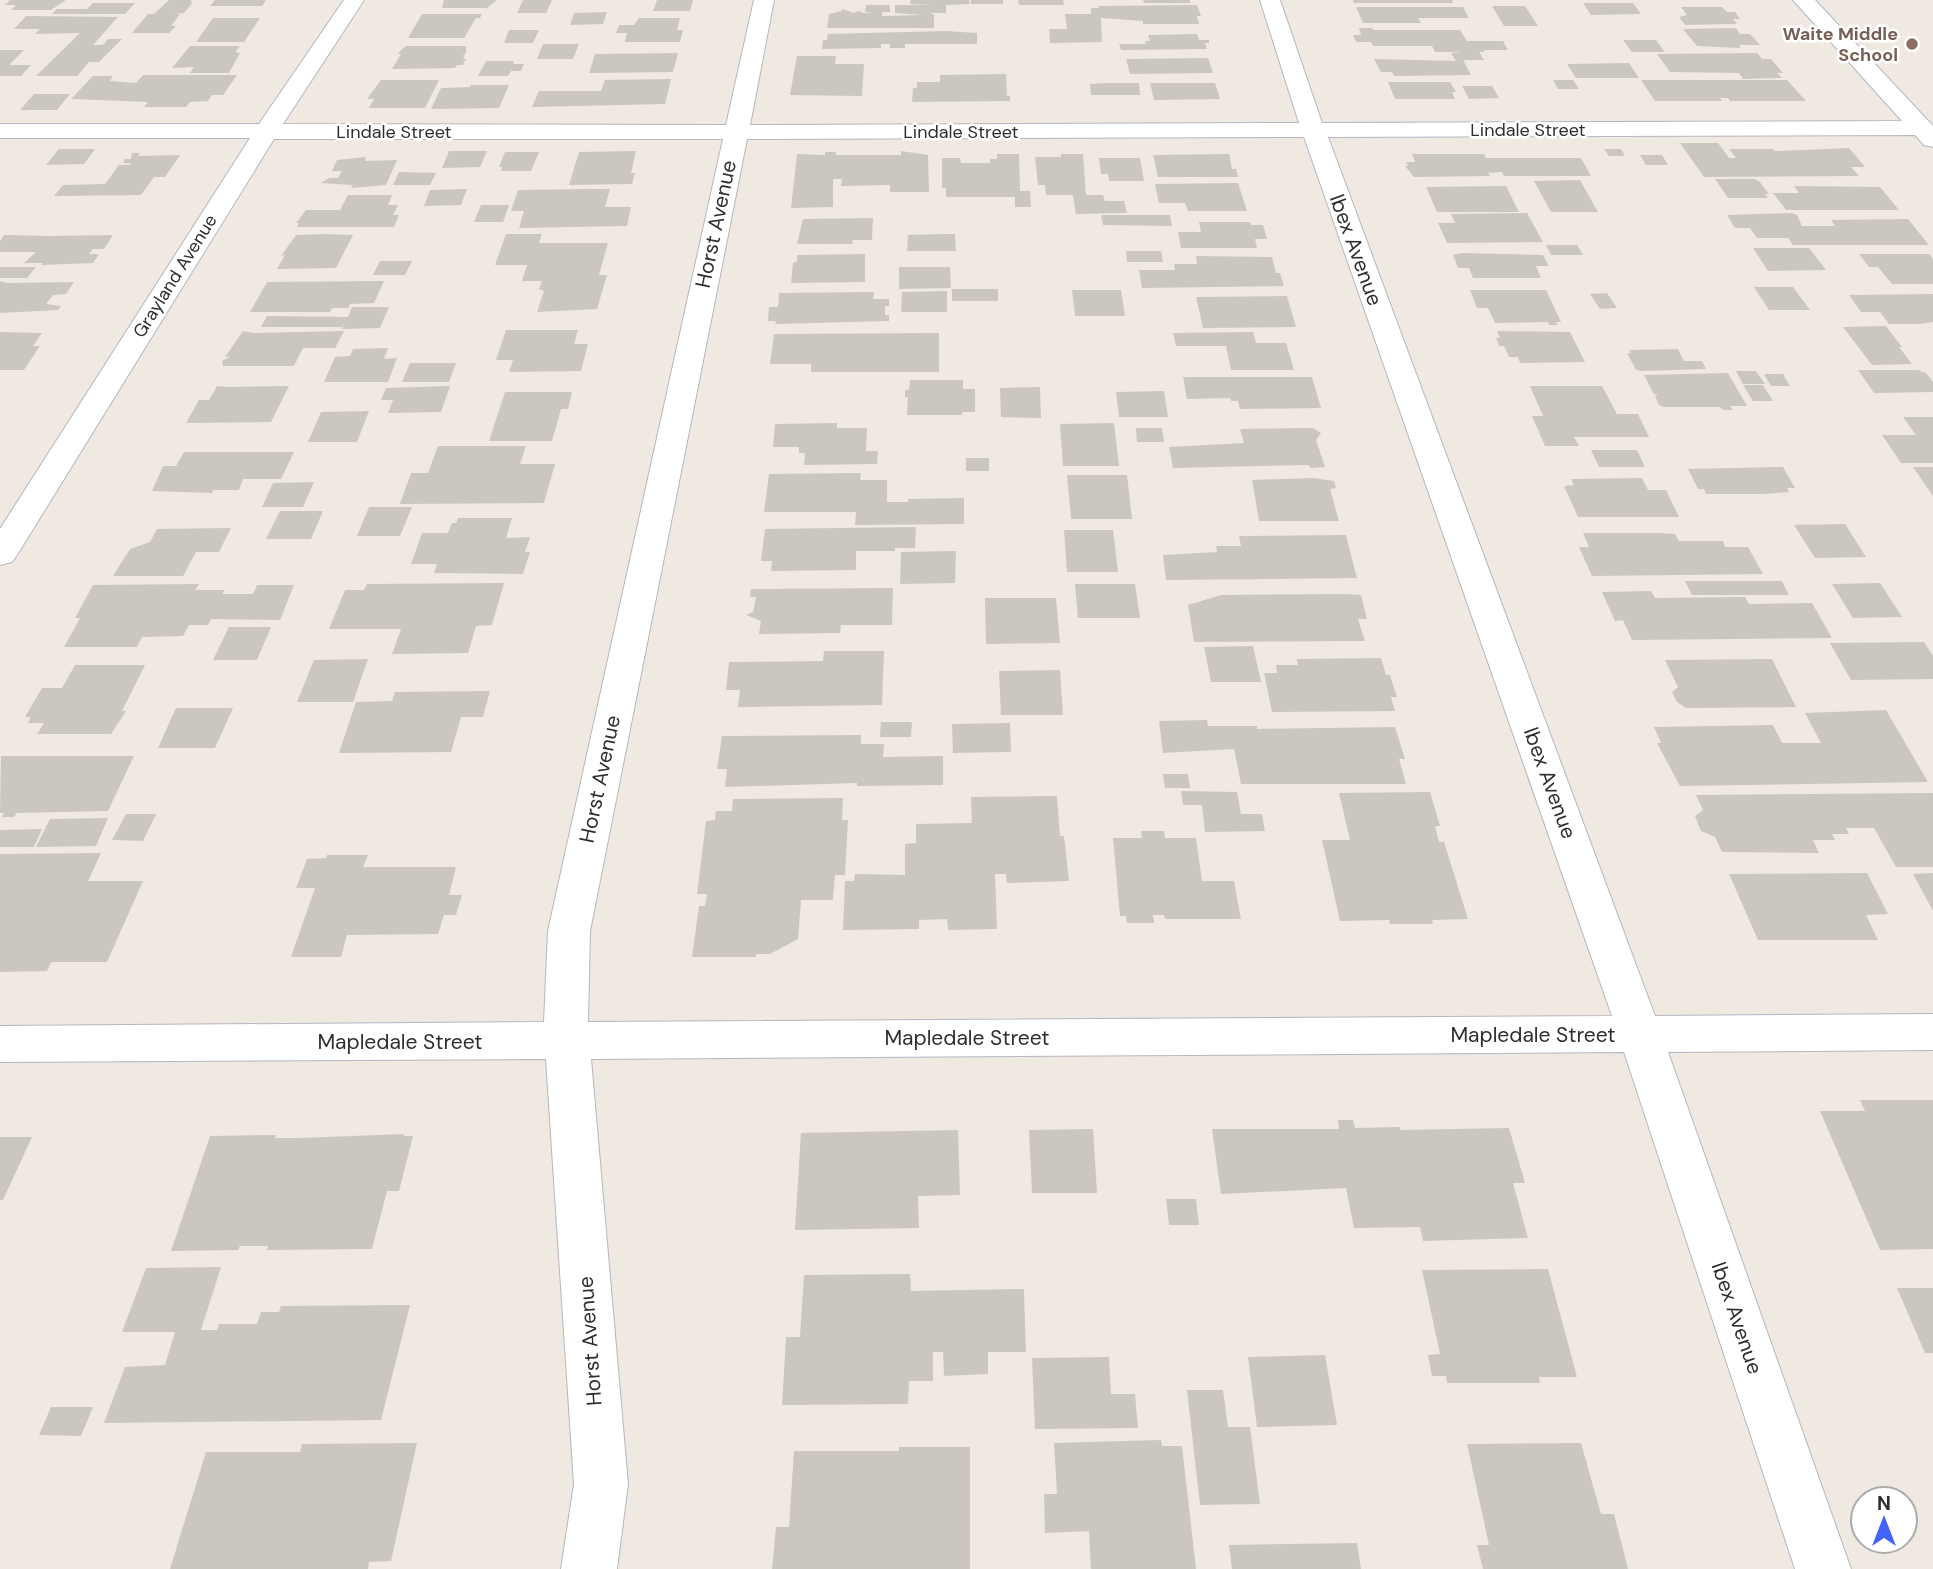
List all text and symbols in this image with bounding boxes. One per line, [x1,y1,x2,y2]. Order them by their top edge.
place label: Waite Middle School [1783,22,1898,67]
marker: Waite Middle School [1904,36,1920,52]
street label: Lindale Street [1470,118,1586,142]
street label: Lindale Street [336,120,452,144]
street label: Lindale Street [903,120,1019,144]
street label: Horst Avenue [689,158,743,290]
street label: Ibex Avenue [1323,190,1389,310]
street label: Grayland Avenue [127,210,223,342]
street label: Horst Avenue [573,713,627,845]
street label: Ibex Avenue [1517,723,1583,843]
street label: Mapledale Street [1450,1021,1616,1049]
street label: Mapledale Street [884,1024,1050,1052]
street label: Mapledale Street [317,1028,483,1056]
street label: Ibex Avenue [1705,1258,1769,1378]
street label: Horst Avenue [572,1275,608,1407]
north arrow [1849,1485,1919,1555]
text: N [1877,1491,1891,1516]

